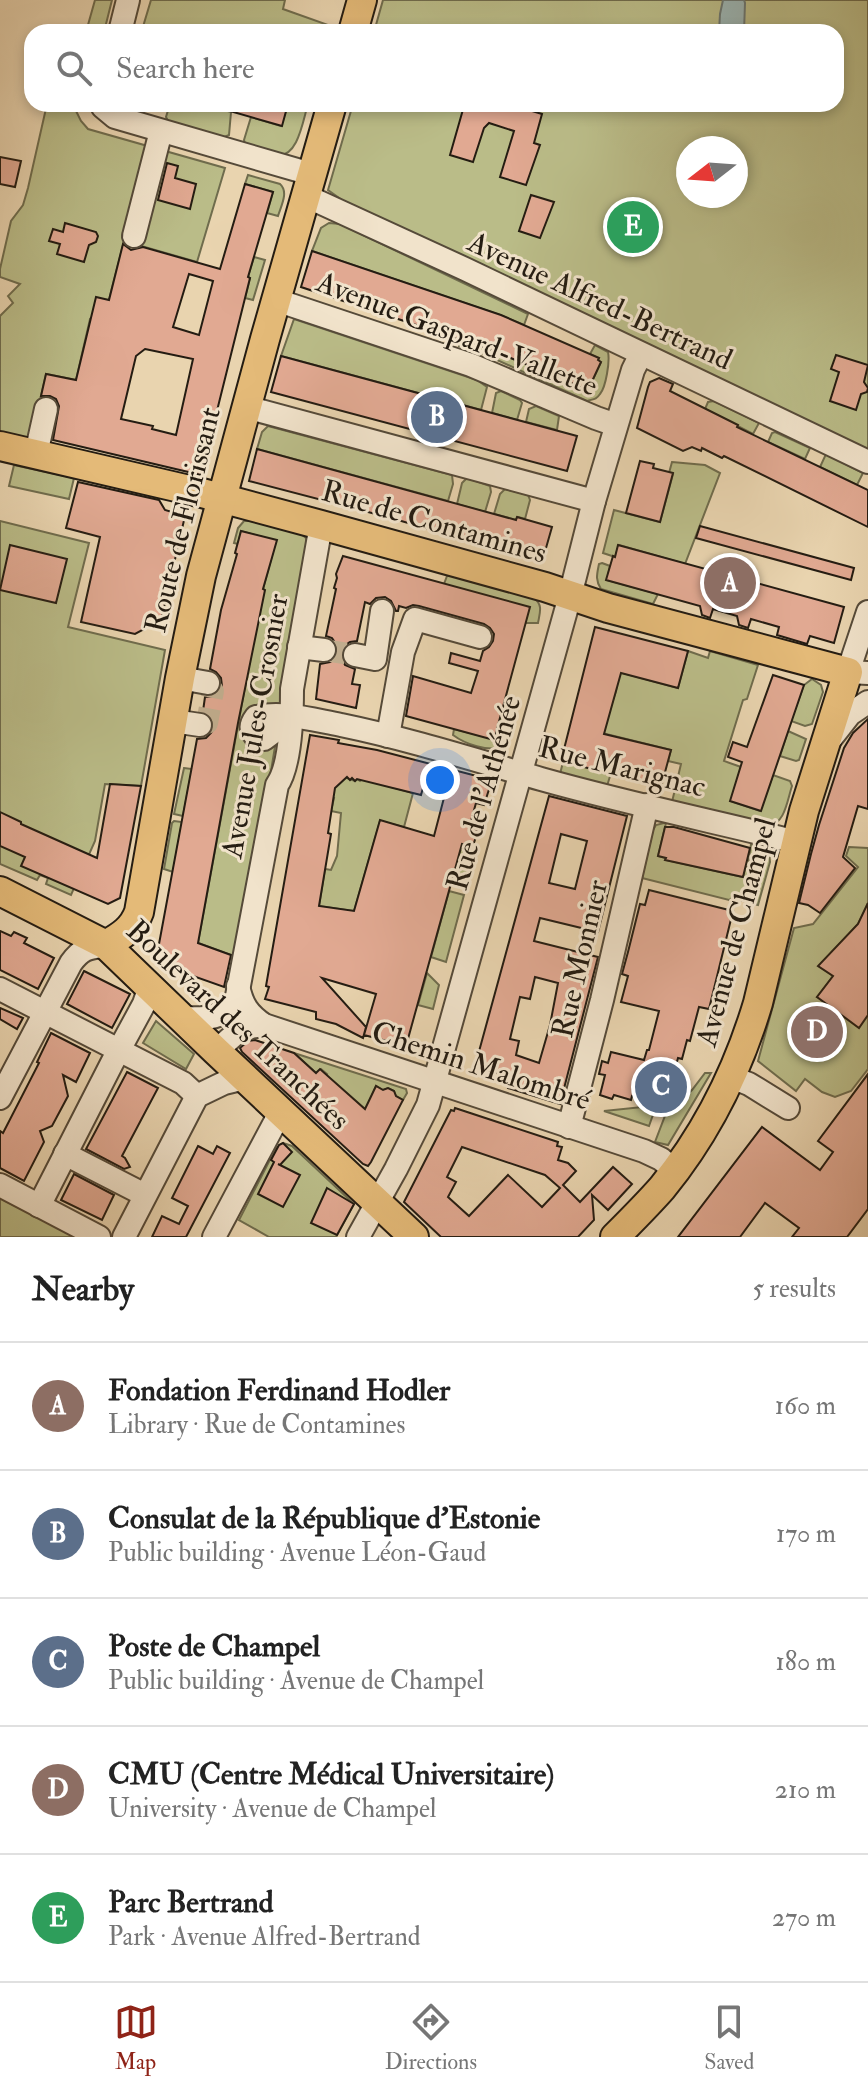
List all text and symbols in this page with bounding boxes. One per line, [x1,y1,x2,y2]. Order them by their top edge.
search box [24,24,844,112]
icon: search [52,46,96,90]
text: Search here [116,50,255,87]
north arrow [676,136,748,208]
pin: E [607,197,659,257]
street label: Avenue Alfred-Bertrand [461,223,738,379]
street label: Avenue Gaspard-Vallette [310,263,603,405]
pin: B [411,387,463,447]
street label: Route de Florissant [137,403,229,637]
street label: Rue de Contamines [317,472,551,572]
pin: A [704,553,756,613]
street label: Avenue Jules-Crosnier [213,591,296,862]
street label: Rue de l'Athénée [439,691,529,895]
street label: Rue Marignac [535,728,709,806]
your location [420,760,460,800]
street label: Avenue de Champel [687,813,784,1051]
street label: Rue Monnier [544,876,616,1042]
street label: Boulevard des Tranchées [119,912,357,1138]
pin: D [791,1002,843,1062]
street label: Chemin Malombré [367,1013,595,1119]
pin: C [635,1057,687,1117]
text: Nearby [32,1268,134,1311]
text: 5 results [752,1273,836,1305]
text: Fondation Ferdinand Hodler [108,1372,450,1409]
text: A [50,1390,66,1422]
text: 160 m [775,1390,836,1422]
text: Library · Rue de Contamines [108,1409,405,1441]
text: Consulat de la République d'Estonie [108,1500,540,1537]
text: B [49,1518,67,1550]
text: 170 m [776,1518,836,1550]
text: Public building · Avenue Léon-Gaud [108,1537,486,1569]
text: Poste de Champel [108,1628,320,1665]
text: C [48,1646,68,1678]
text: 180 m [776,1646,836,1678]
text: Public building · Avenue de Champel [108,1665,484,1697]
text: CMU (Centre Médical Universitaire) [108,1756,554,1793]
text: D [47,1774,69,1806]
text: 210 m [775,1774,836,1806]
text: University · Avenue de Champel [108,1793,437,1825]
text: Parc Bertrand [108,1884,273,1921]
text: E [49,1902,67,1934]
text: 270 m [772,1902,836,1934]
text: Park · Avenue Alfred-Bertrand [108,1921,421,1953]
tab: Map [114,2000,158,2076]
tab: Directions [385,2000,477,2076]
tab: Saved [704,2000,754,2076]

